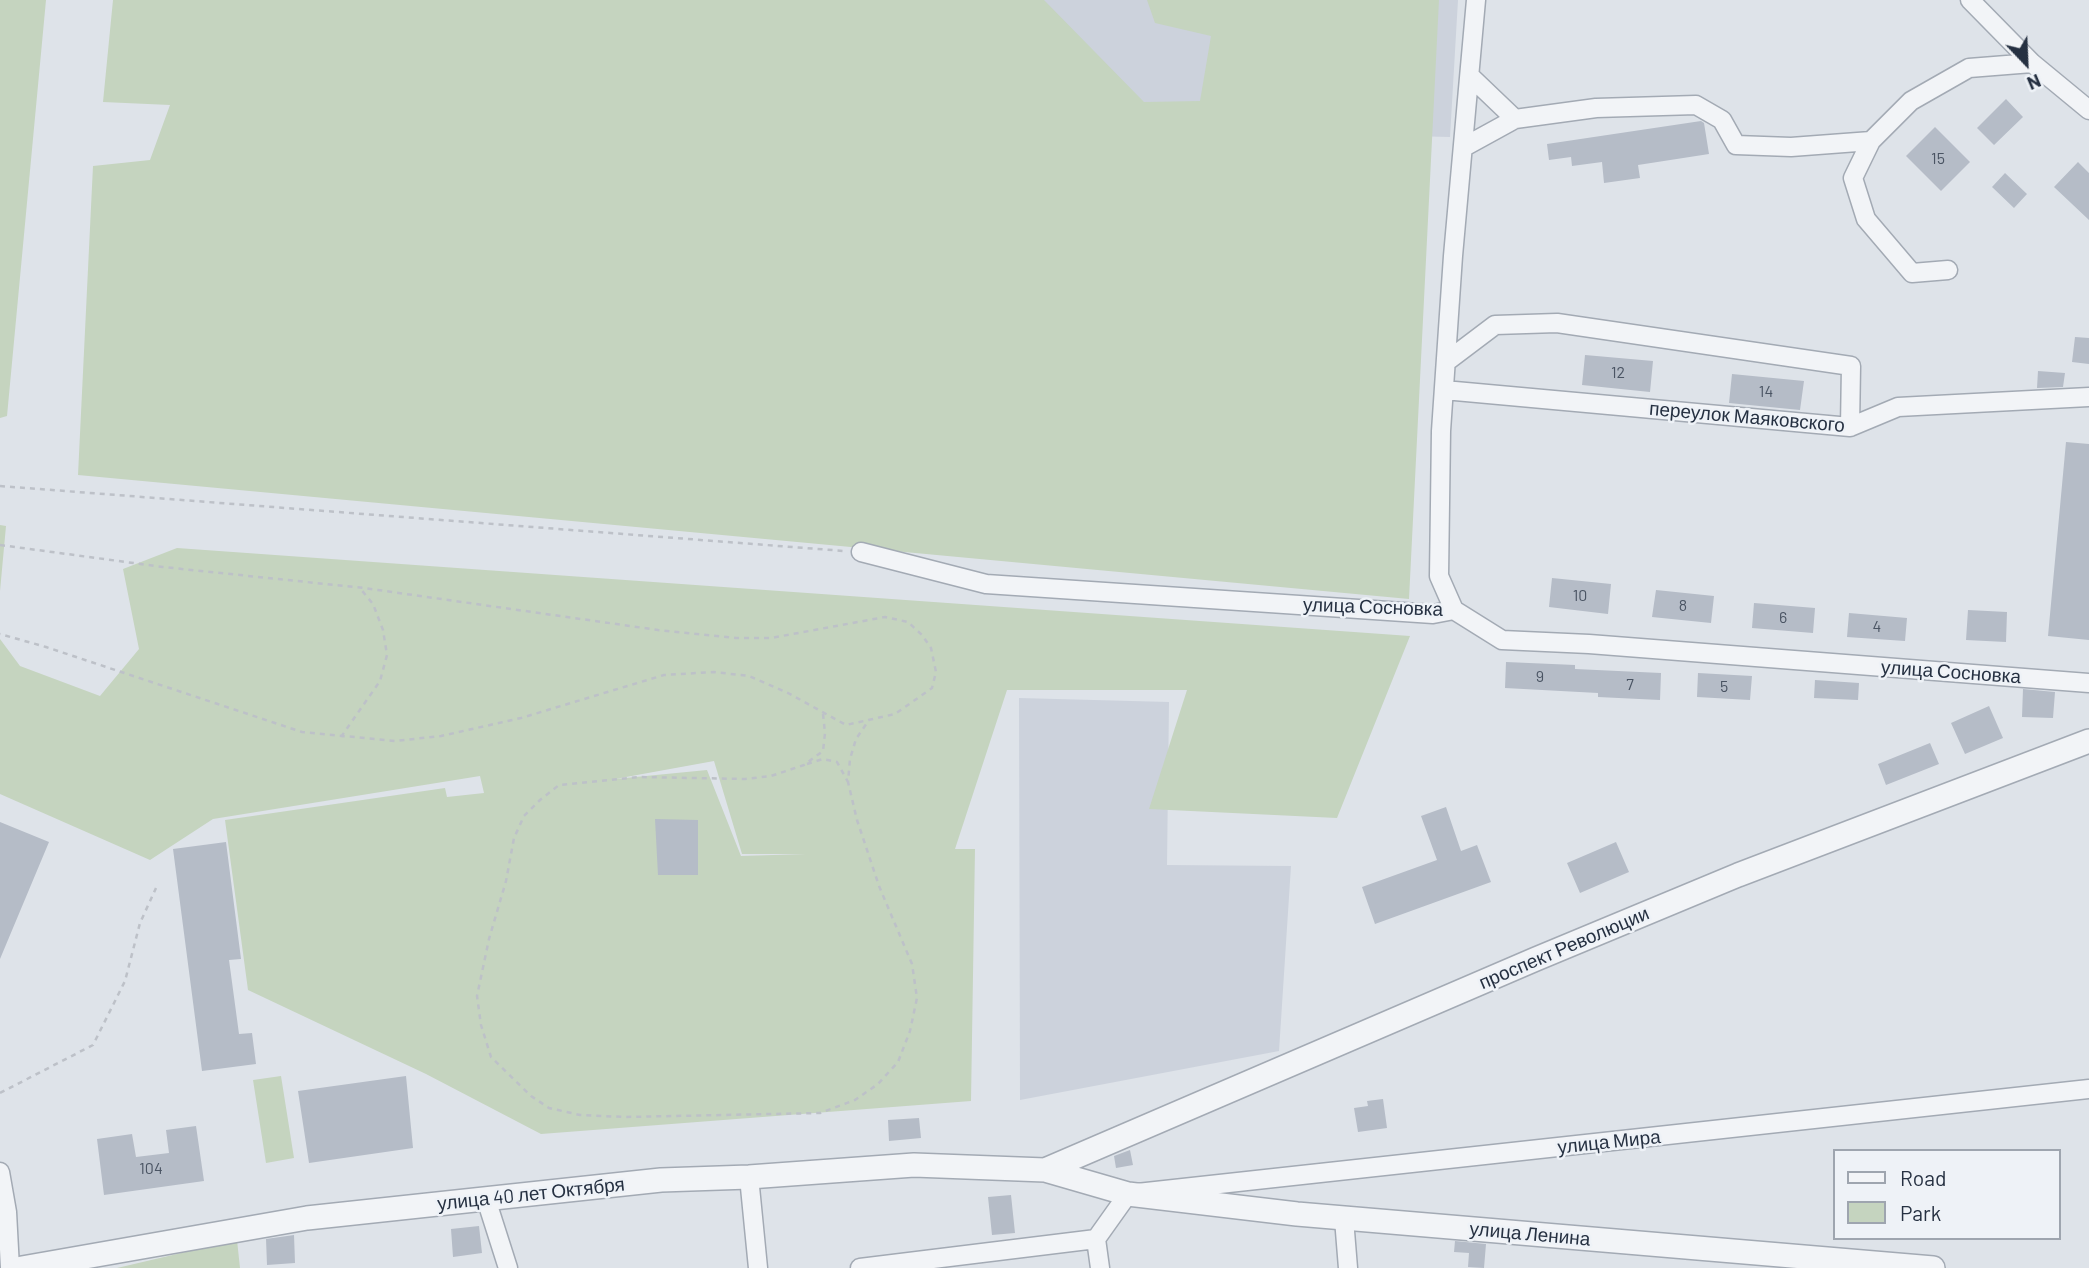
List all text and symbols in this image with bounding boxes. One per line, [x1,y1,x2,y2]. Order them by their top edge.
north arrow [1991,28,2061,98]
text: N [2024,70,2045,96]
house number: 15 [1931,149,1945,169]
house number: 12 [1611,363,1625,383]
house number: 14 [1759,382,1773,402]
street label: переулок Маяковского [1648,397,1846,437]
house number: 10 [1573,586,1587,606]
street label: улица Сосновка [1303,593,1443,621]
house number: 8 [1679,596,1687,616]
house number: 6 [1779,608,1787,628]
house number: 4 [1873,617,1881,637]
street label: улица Сосновка [1880,656,2022,688]
house number: 9 [1536,667,1544,687]
house number: 7 [1626,675,1634,695]
house number: 5 [1720,677,1728,697]
street label: проспект Революции [1475,902,1653,994]
street label: улица Мира [1556,1125,1662,1159]
legend [1834,1149,2061,1240]
house number: 104 [139,1159,163,1179]
text: Road [1900,1165,1946,1190]
street label: улица 40 лет Октября [436,1173,626,1215]
text: Park [1900,1200,1941,1225]
street label: улица Ленина [1469,1217,1591,1251]

